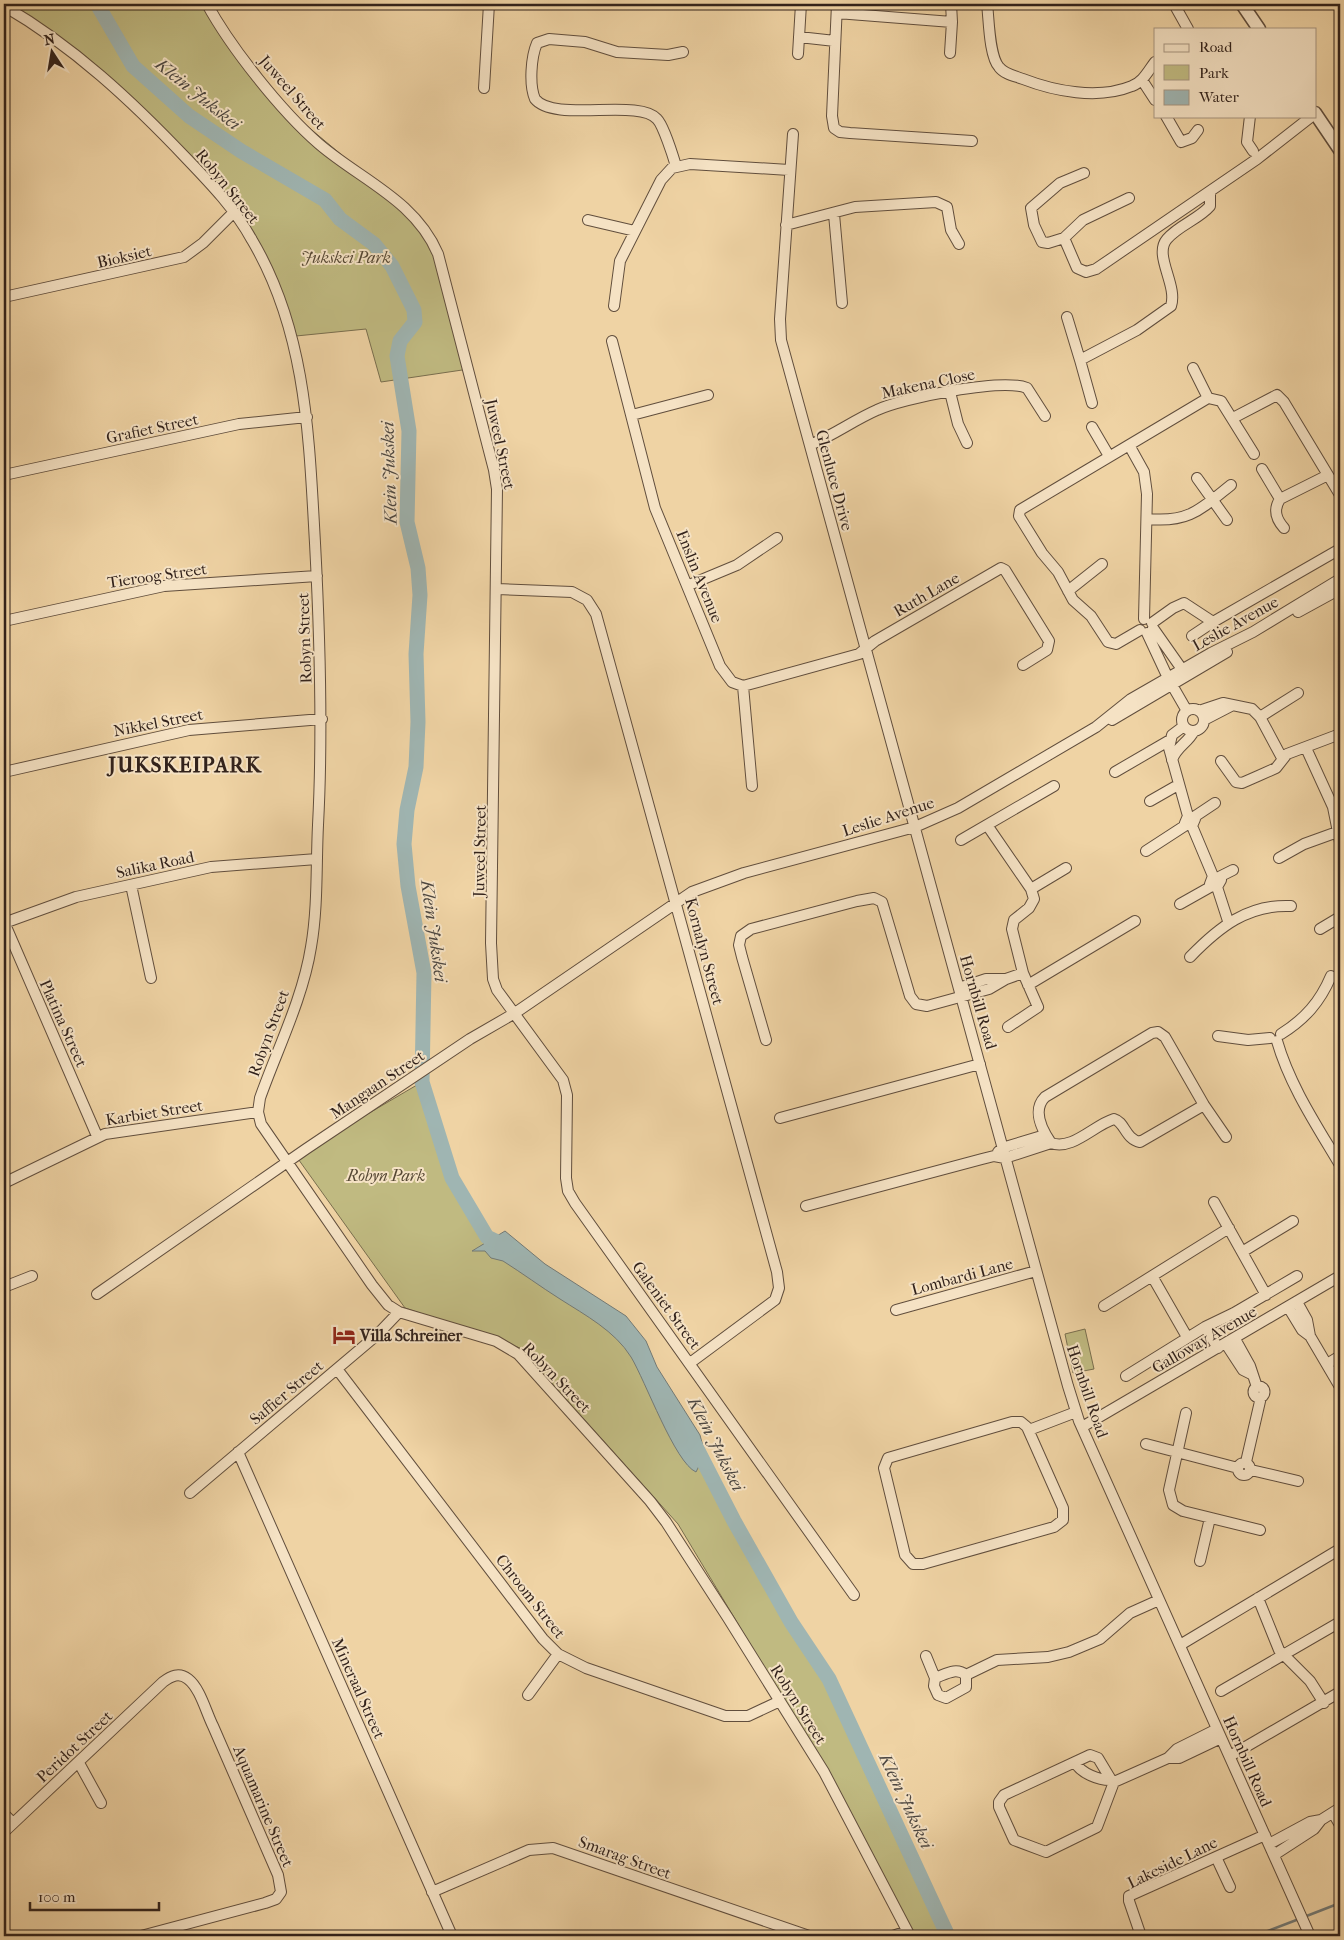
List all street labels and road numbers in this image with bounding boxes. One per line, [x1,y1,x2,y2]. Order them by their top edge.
street label: Juweel Street [254,50,330,134]
street label: Robyn Street [192,145,264,228]
street label: Bioksiet [95,241,153,272]
street label: Makena Close [880,364,977,403]
street label: Juweel Street [481,395,519,491]
street label: Grafiet Street [104,409,200,448]
street label: Glenluce Drive [812,428,857,533]
street label: Enslin Avenue [672,527,727,625]
street label: Tieroog Street [106,559,208,592]
street label: Ruth Lane [890,568,963,621]
street label: Robyn Street [293,592,316,684]
street label: Leslie Avenue [1189,592,1282,655]
street label: Nikkel Street [112,704,205,740]
street label: Leslie Avenue [840,793,937,840]
street label: Juweel Street [469,804,490,899]
street label: Salika Road [114,847,196,882]
street label: Kornalyn Street [681,895,728,1007]
street label: Hornbill Road [956,953,1001,1052]
street label: Platina Street [36,976,92,1070]
street label: Robyn Street [244,987,293,1079]
street label: Mangaan Street [327,1046,428,1123]
street label: Karbiet Street [104,1095,204,1130]
street label: Lombardi Lane [909,1254,1015,1299]
street label: Galeniet Street [628,1258,705,1353]
street label: Galloway Avenue [1149,1302,1260,1377]
street label: Robyn Street [518,1338,595,1417]
street label: Hornbill Road [1063,1342,1112,1441]
street label: Saffier Street [246,1356,327,1429]
street label: Chroom Street [492,1550,570,1642]
street label: Mineraal Street [328,1635,389,1742]
street label: Robyn Street [766,1661,831,1748]
street label: Peridot Street [32,1706,116,1786]
street label: Hornbill Road [1219,1713,1276,1810]
street label: Aquamarine Street [229,1742,298,1870]
street label: Smarag Street [576,1832,674,1883]
street label: Lakeside Lane [1124,1832,1220,1892]

